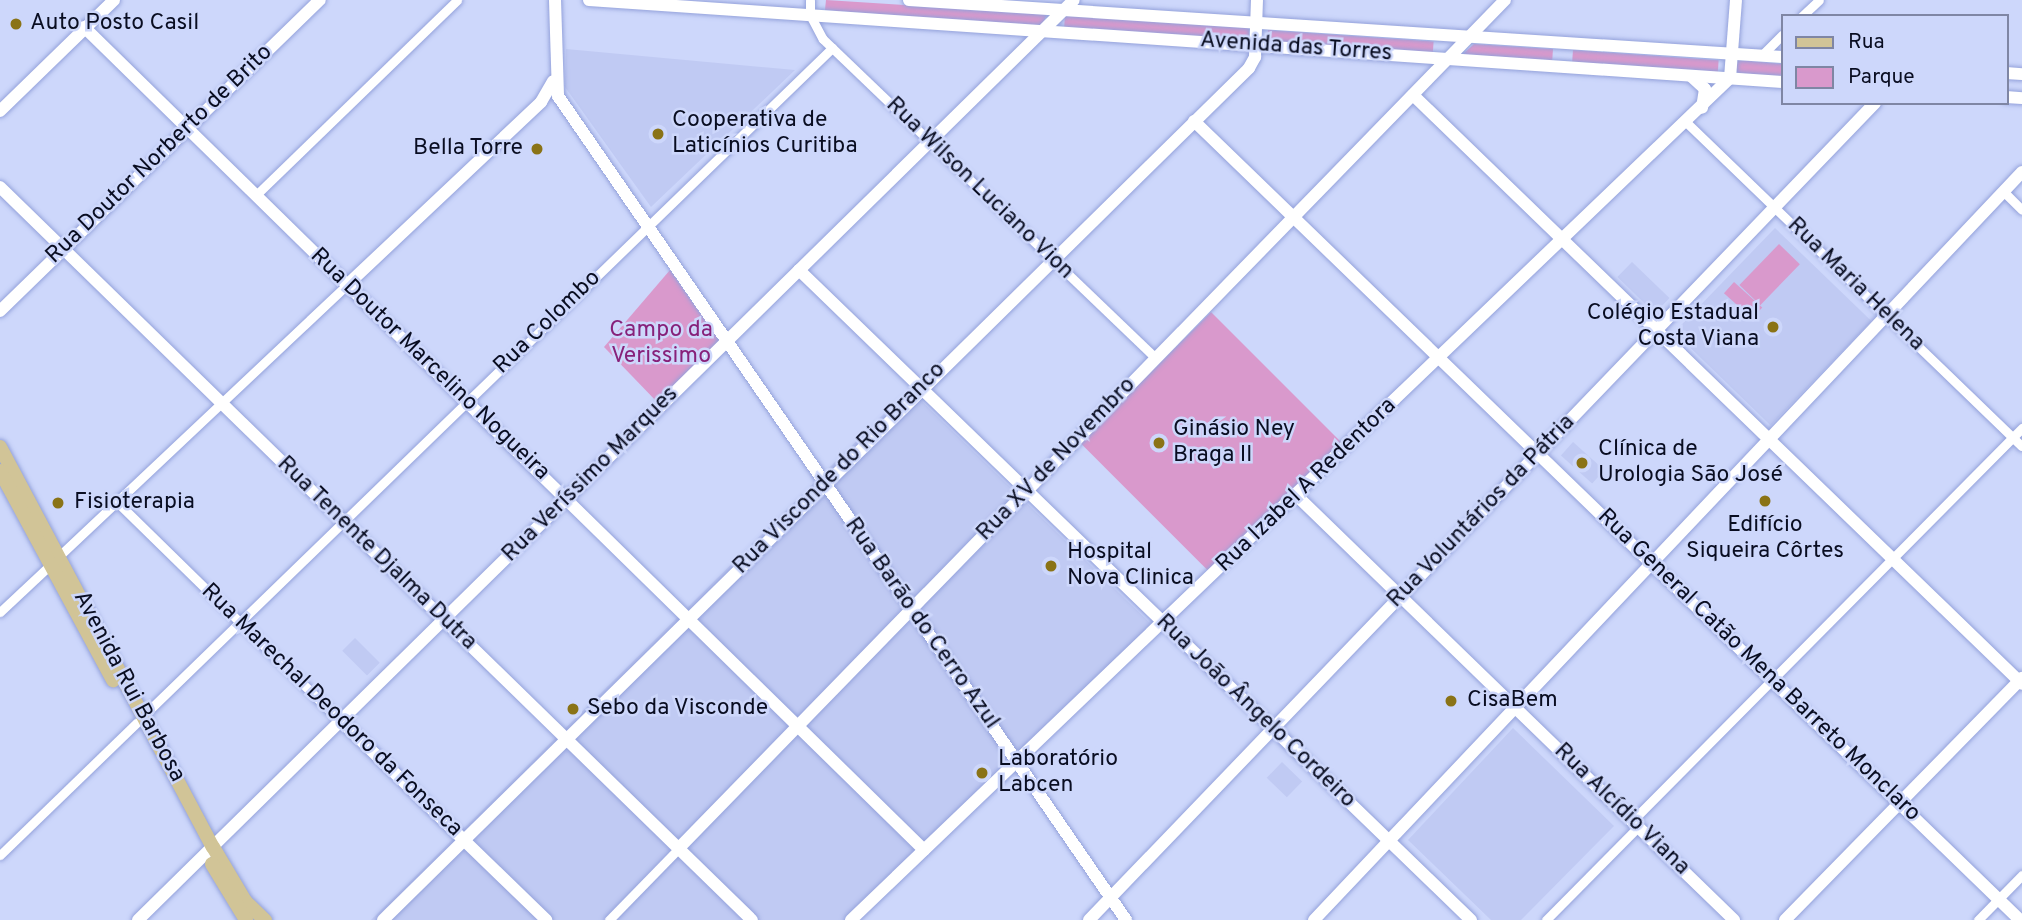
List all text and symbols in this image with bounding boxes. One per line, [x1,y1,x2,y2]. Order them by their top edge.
place label: Auto Posto Casil [30,10,199,38]
legend [1780,14,2008,105]
marker: Auto Posto Casil [8,16,24,32]
street label: Avenida das Torres [1199,27,1393,69]
text: Rua [1848,29,1885,56]
street label: Rua Doutor Norberto de Brito [41,40,279,270]
text: Parque [1848,64,1915,91]
street label: Rua Wilson Luciano Vion [879,92,1079,286]
place label: Cooperativa de Laticínios Curitiba [672,107,858,161]
marker: Cooperativa de Laticínios Curitiba [650,126,666,142]
place label: Bella Torre [412,135,523,163]
marker: Bella Torre [529,141,545,157]
street label: Rua Maria Helena [1781,212,1929,358]
street label: Rua Doutor Marcelino Nogueira [303,243,555,487]
street label: Rua Colombo [489,265,607,381]
place label: Colégio Estadual Costa Viana [1587,300,1759,354]
park label: Campo da Verissimo [609,317,713,371]
marker: Colégio Estadual Costa Viana [1765,319,1781,335]
street label: Rua Visconde do Rio Branco [728,357,952,581]
street label: Rua XV de Novembro [971,372,1143,548]
street label: Rua Veríssimo Marques [497,381,685,569]
street label: Rua Izabel A Redentora [1211,392,1403,580]
street label: Rua Voluntários da Pátria [1382,409,1582,615]
place label: Ginásio Ney Braga II [1173,416,1295,470]
marker: Ginásio Ney Braga II [1151,435,1167,451]
place label: Clínica de Urologia São José [1598,436,1783,490]
street label: Rua Tenente Djalma Dutra [270,451,482,657]
marker: Clínica de Urologia São José [1572,453,1592,473]
place label: Fisioterapia [74,489,195,517]
marker: Fisioterapia [48,493,68,513]
marker: Edifício Siqueira Côrtes [1757,493,1773,509]
street label: Rua General Catão Mena Barreto Monclaro [1591,504,1925,828]
place label: Edifício Siqueira Côrtes [1686,512,1844,566]
street label: Rua Barão do Cerro Azul [837,513,1005,735]
place label: Hospital Nova Clinica [1067,539,1194,593]
marker: Hospital Nova Clinica [1041,556,1061,576]
street label: Rua Marechal Deodoro da Fonseca [195,579,467,843]
street label: Avenida Rui Barbosa [66,587,190,787]
street label: Rua João Ângelo Cordeiro [1149,609,1361,815]
place label: CisaBem [1467,687,1558,715]
marker: CisaBem [1441,691,1461,711]
place label: Sebo da Visconde [587,695,769,723]
marker: Sebo da Visconde [565,701,581,717]
street label: Rua Alcídio Viana [1547,738,1695,882]
place label: Laboratório Labcen [998,746,1118,800]
marker: Laboratório Labcen [972,763,992,783]

